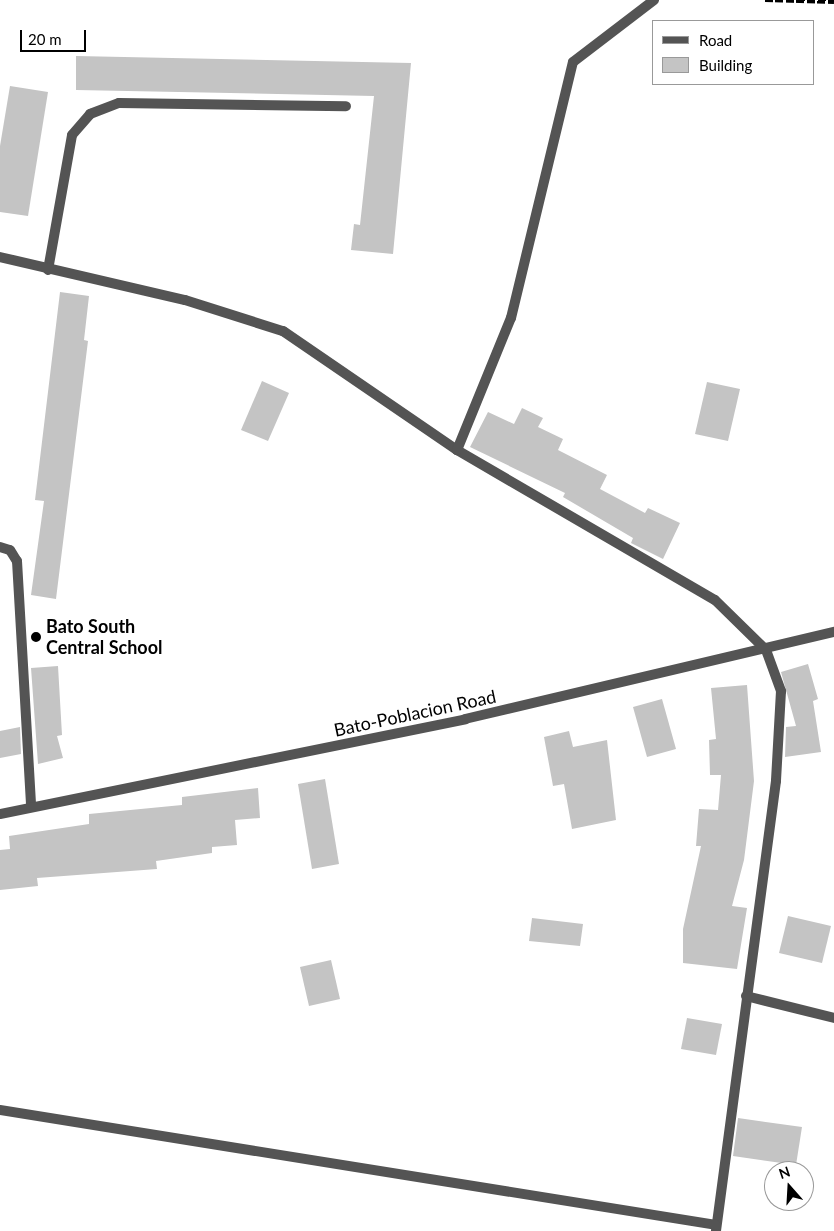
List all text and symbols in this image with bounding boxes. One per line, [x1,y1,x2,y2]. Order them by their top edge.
scale bar [22,20,89,52]
legend [652,20,814,85]
text: 20 m [28,30,62,48]
text: Road [699,31,732,49]
text: Building [699,56,752,74]
place label: Bato South Central School [46,616,162,659]
marker: Bato South Central School [30,631,42,643]
street label: Bato-Poblacion Road [332,685,498,741]
north arrow [764,1161,814,1211]
text: N [776,1162,792,1182]

